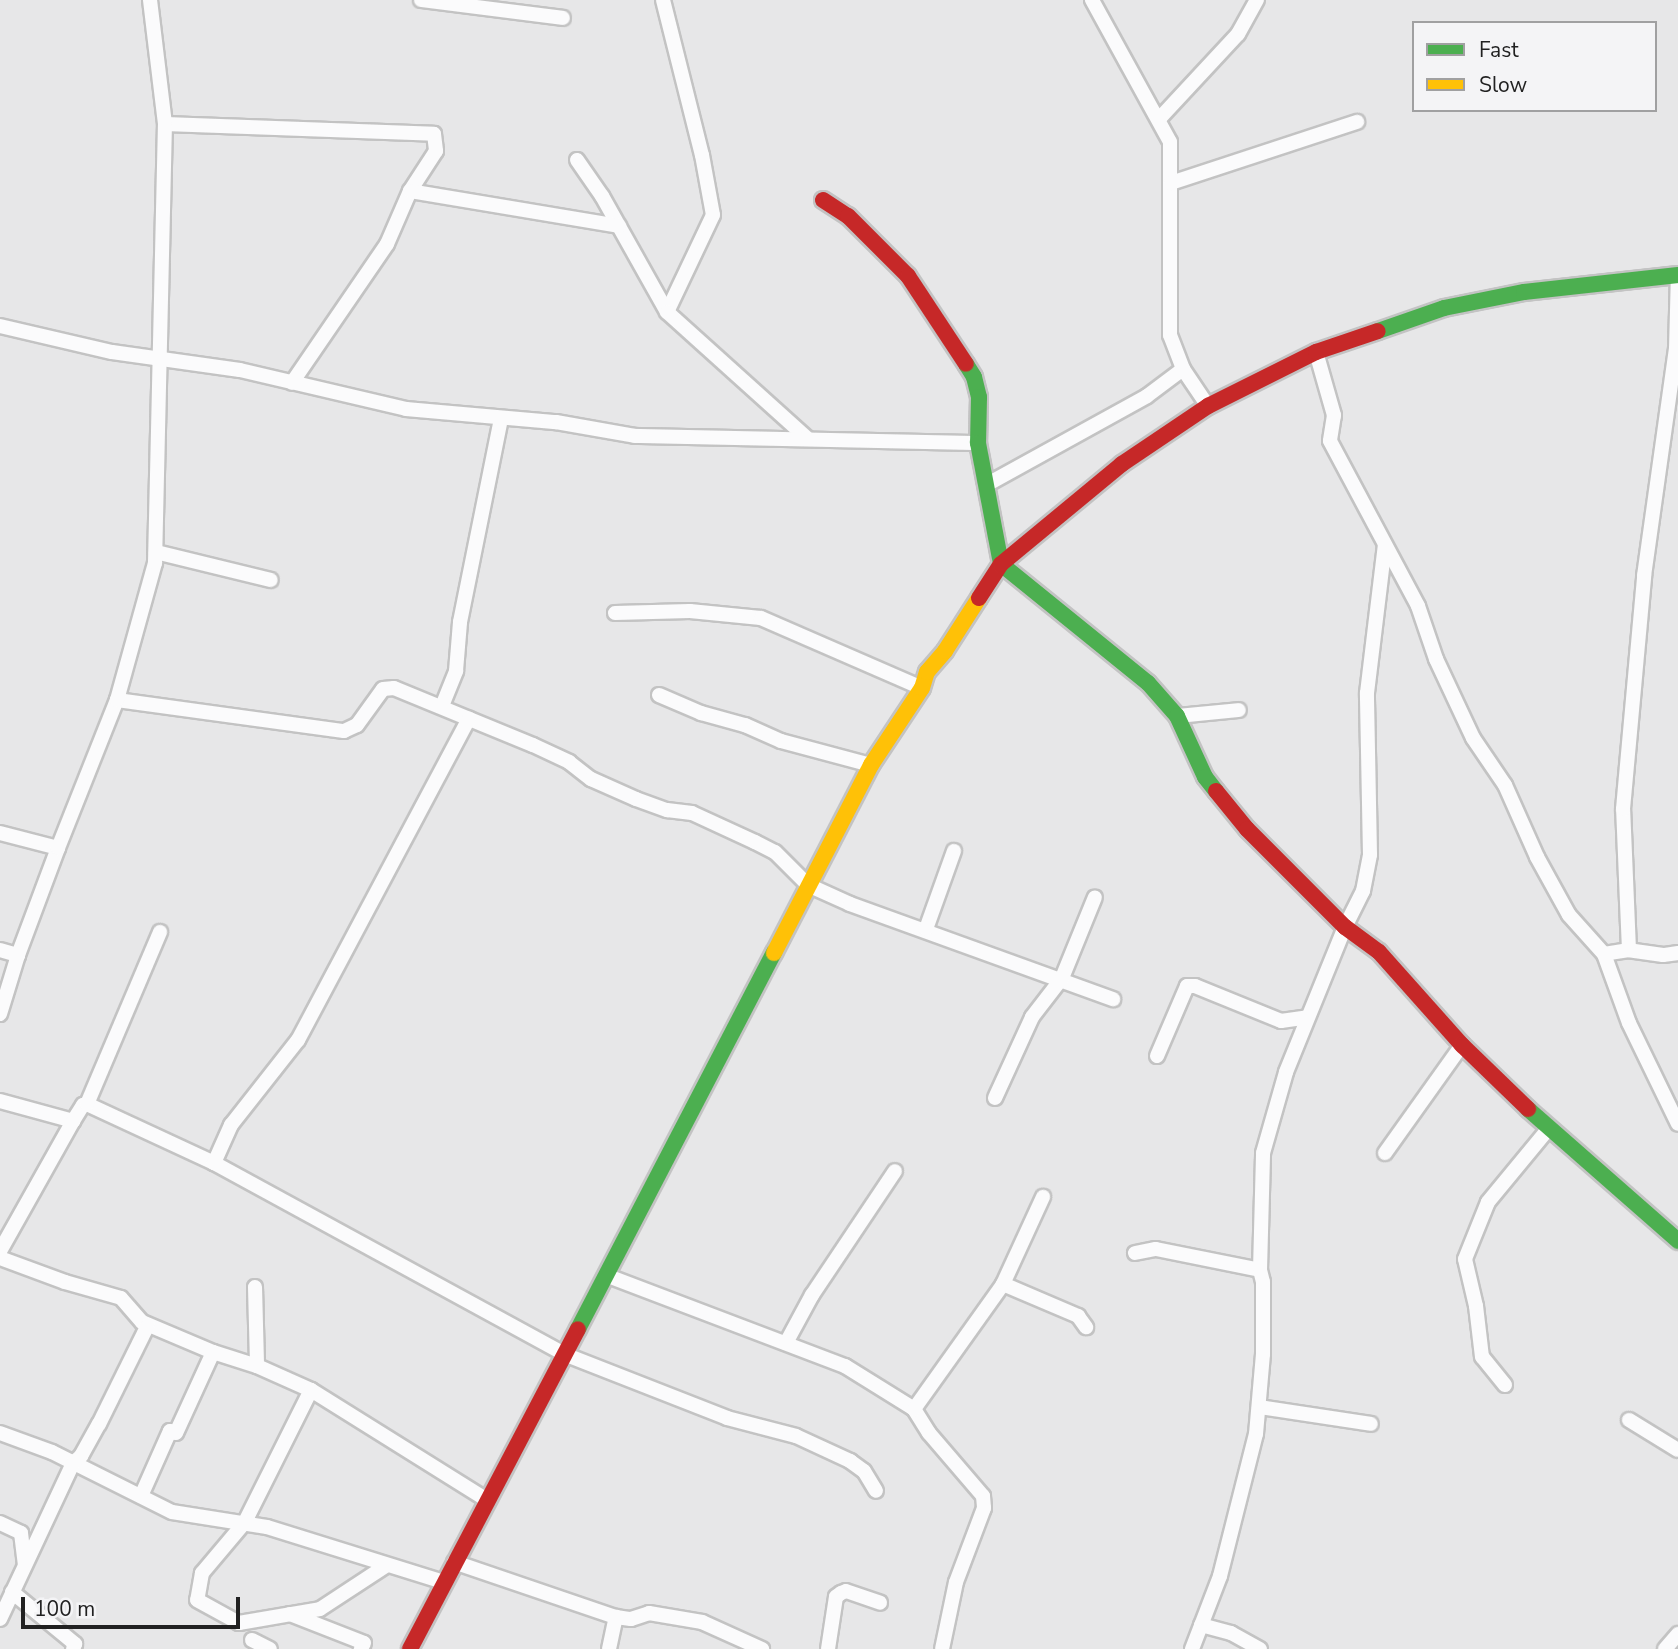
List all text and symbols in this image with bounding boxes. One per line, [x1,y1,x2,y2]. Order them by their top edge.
legend [1412,21,1657,112]
text: Fast [1479,36,1519,64]
text: Slow [1479,71,1527,99]
scale bar [24,1582,243,1626]
text: 100 m [34,1595,95,1623]

